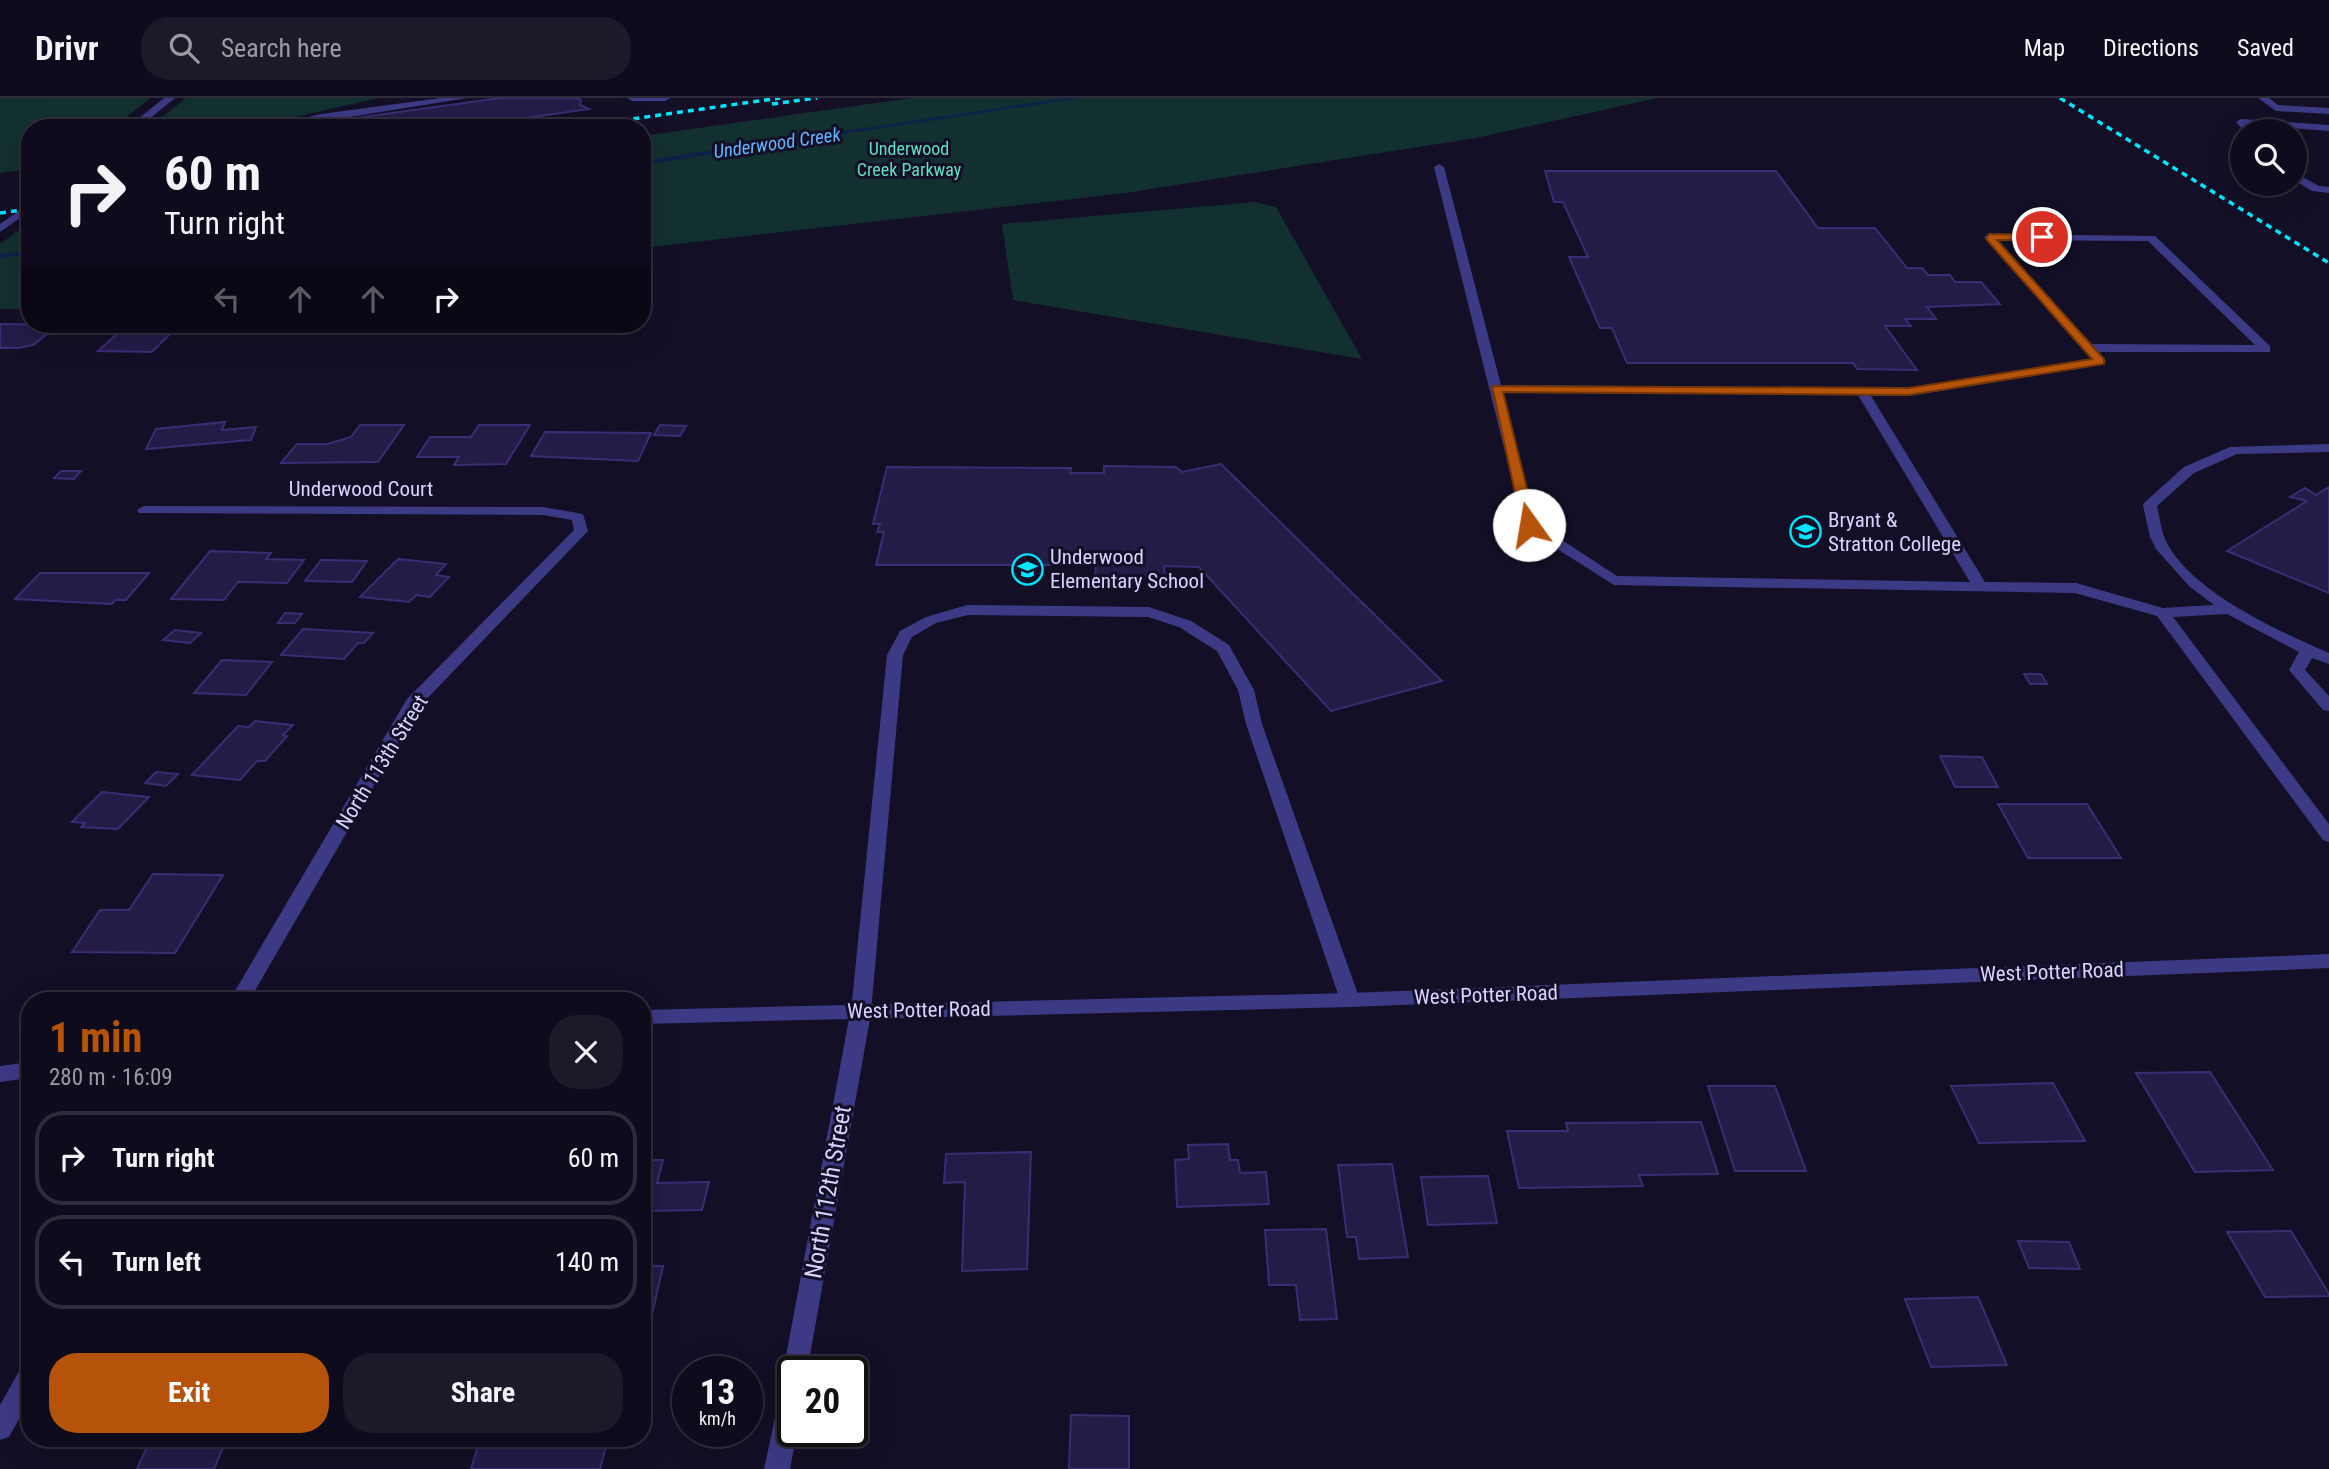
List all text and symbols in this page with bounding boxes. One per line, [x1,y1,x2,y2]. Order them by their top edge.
search box [141,17,631,80]
text: Drivr [35,29,99,68]
icon: search [165,29,203,67]
text: Search here [221,33,342,63]
text: Map [2024,34,2065,62]
text: Directions [2103,34,2199,62]
text: Saved [2237,34,2294,62]
map controls [2230,119,2307,196]
button: search [2230,119,2307,196]
water label: Underwood Creek [712,123,843,163]
park label: Underwood Creek Parkway [857,138,962,180]
text: 60 m [164,145,261,202]
icon: right [49,147,140,238]
text: Turn right [164,204,285,242]
pin [2012,207,2072,267]
icon: arrive [2023,218,2061,256]
icon: left [208,280,246,318]
icon: ahead [281,280,319,318]
icon: ahead [354,280,392,318]
icon: right [427,280,465,318]
street label: Underwood Court [289,477,433,501]
position arrow [1492,488,1566,562]
place label: Bryant & Stratton College [1828,508,1961,556]
school or university icon: Bryant & Stratton College [1788,515,1822,549]
place label: Underwood Elementary School [1050,545,1204,593]
school or university icon: Underwood Elementary School [1010,552,1044,586]
street label: North 113th Street [331,691,433,833]
street label: West Potter Road [1980,957,2124,987]
street label: West Potter Road [1414,980,1558,1010]
street label: West Potter Road [847,997,991,1023]
text: 1 min [49,1013,142,1062]
button: close [549,1015,623,1089]
text: 280 m · 16:09 [49,1064,173,1091]
street label: North 112th Street [799,1103,857,1281]
icon: right [53,1139,91,1177]
text: Turn right [112,1143,214,1173]
text: 60 m [568,1143,619,1173]
icon: left [53,1243,91,1281]
text: Turn left [112,1247,201,1277]
text: 140 m [555,1247,619,1277]
button: Exit [49,1353,329,1433]
button: Share [343,1353,623,1433]
speed limit sign: 20 [777,1356,868,1447]
text: 13 [700,1372,735,1413]
text: km/h [699,1408,736,1429]

